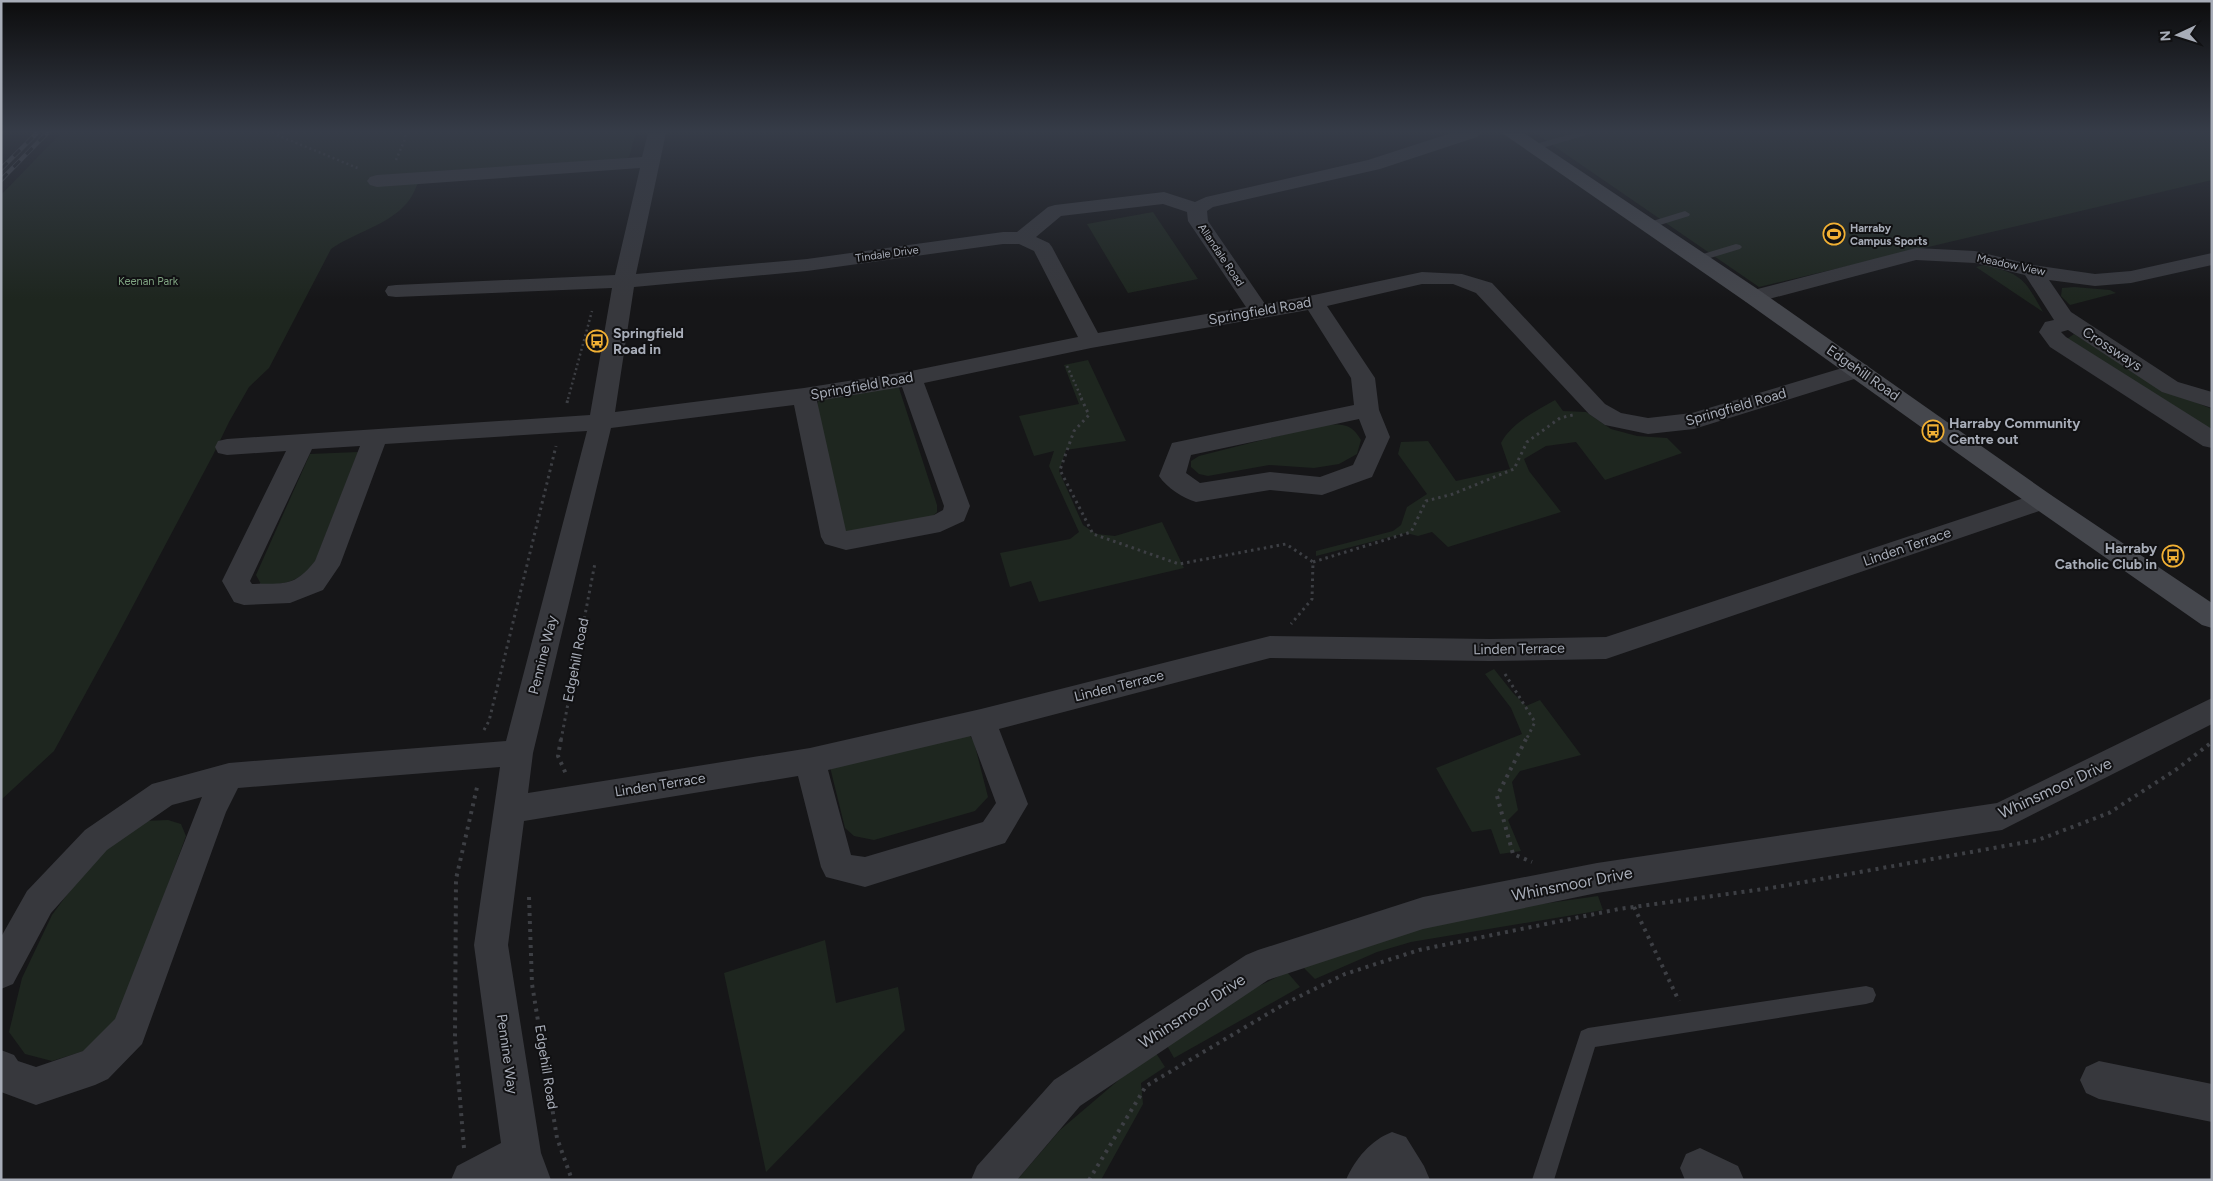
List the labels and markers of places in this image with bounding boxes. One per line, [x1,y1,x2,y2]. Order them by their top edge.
sports icon: Harraby Campus Sports [1822,222,1846,246]
place label: Harraby Campus Sports [1850,222,1927,248]
place label: Springfield Road in [613,325,684,358]
bus stop icon: Springfield Road in [585,329,609,353]
place label: Harraby Community Centre out [1949,415,2081,448]
bus stop icon: Harraby Community Centre out [1921,419,1945,443]
place label: Harraby Catholic Club in [2055,540,2158,573]
bus stop icon: Harraby Catholic Club in [2161,544,2185,568]

